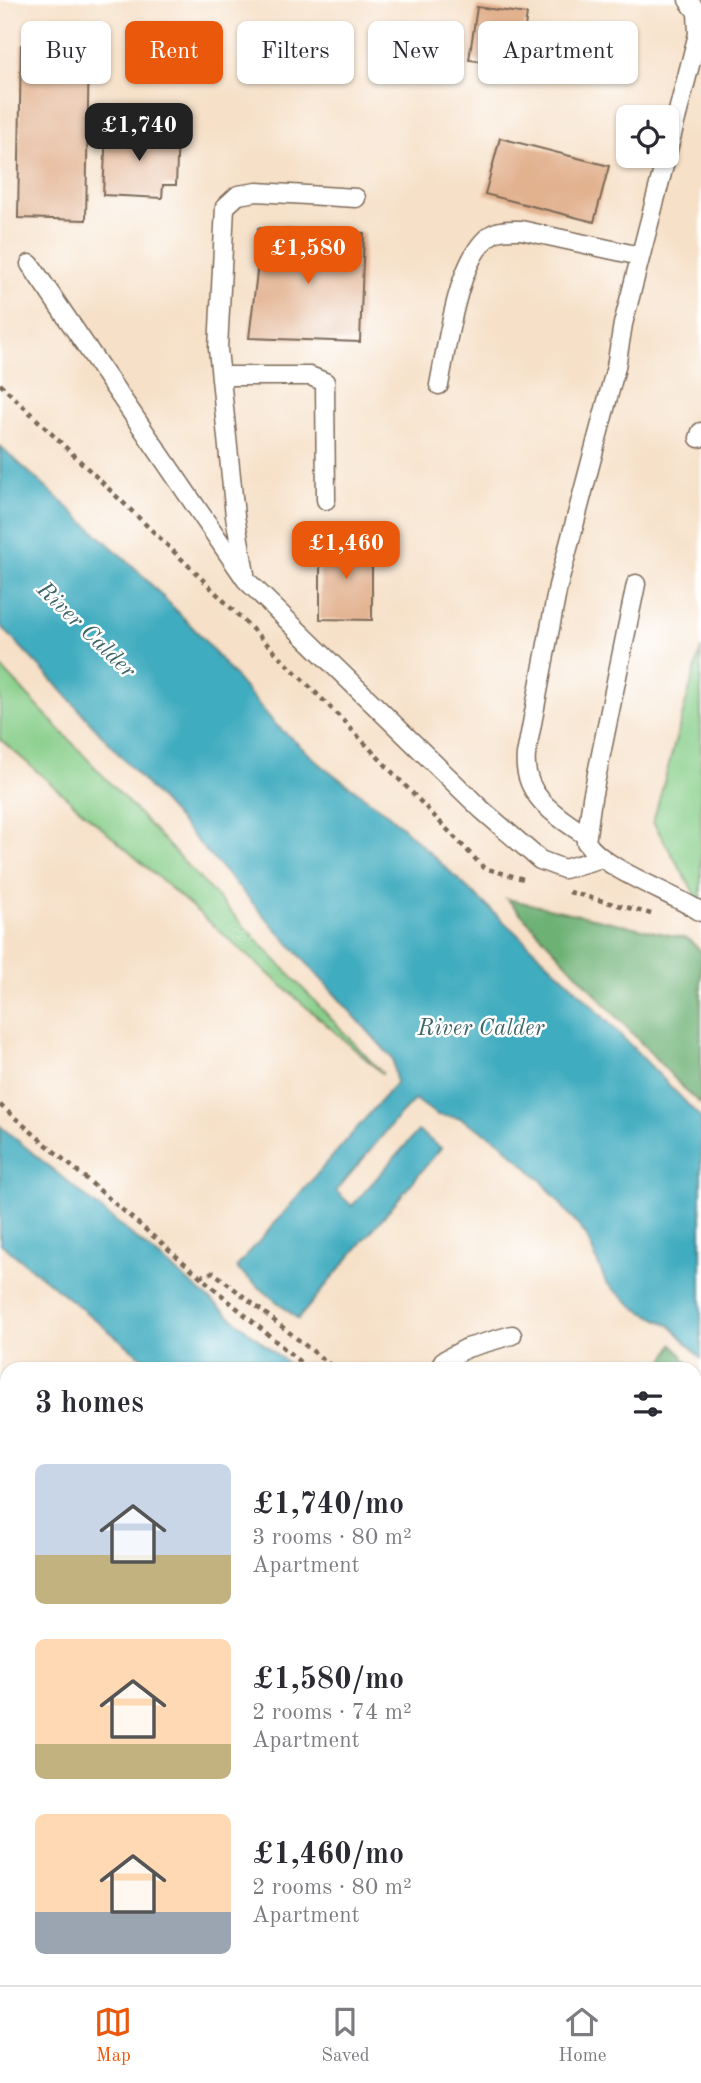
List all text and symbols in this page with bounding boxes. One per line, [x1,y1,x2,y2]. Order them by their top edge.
chip: Buy [21,21,111,84]
chip: Rent [125,21,223,84]
chip: Filters [237,21,354,84]
chip: New [368,21,464,84]
chip: Apartment [478,21,638,84]
pin: £1,740 [82,104,196,163]
map controls [616,105,679,168]
button: locate [616,105,679,168]
text: £1,740 [101,114,177,137]
pin: £1,580 [251,226,365,286]
text: £1,580 [270,237,346,260]
pin: £1,460 [289,522,403,581]
text: £1,460 [308,532,384,555]
water label: River Calder [32,577,140,683]
water label: River Calder [417,1017,545,1040]
icon: filters [629,1385,667,1423]
text: 3 homes [35,1389,144,1419]
text: £1,740/mo [252,1490,404,1520]
icon: home [91,1492,175,1576]
text: 3 rooms · 80 m² [252,1526,412,1549]
text: Apartment [252,1554,360,1577]
text: £1,580/mo [252,1665,404,1695]
icon: home [91,1667,175,1751]
text: 2 rooms · 74 m² [252,1701,412,1724]
text: Apartment [252,1729,360,1752]
text: £1,460/mo [252,1840,404,1870]
icon: home [91,1842,175,1926]
text: 2 rooms · 80 m² [252,1876,412,1899]
text: Apartment [252,1904,360,1927]
tab: Map [94,2003,132,2068]
tab: Saved [321,2003,370,2068]
tab: Home [558,2003,607,2068]

